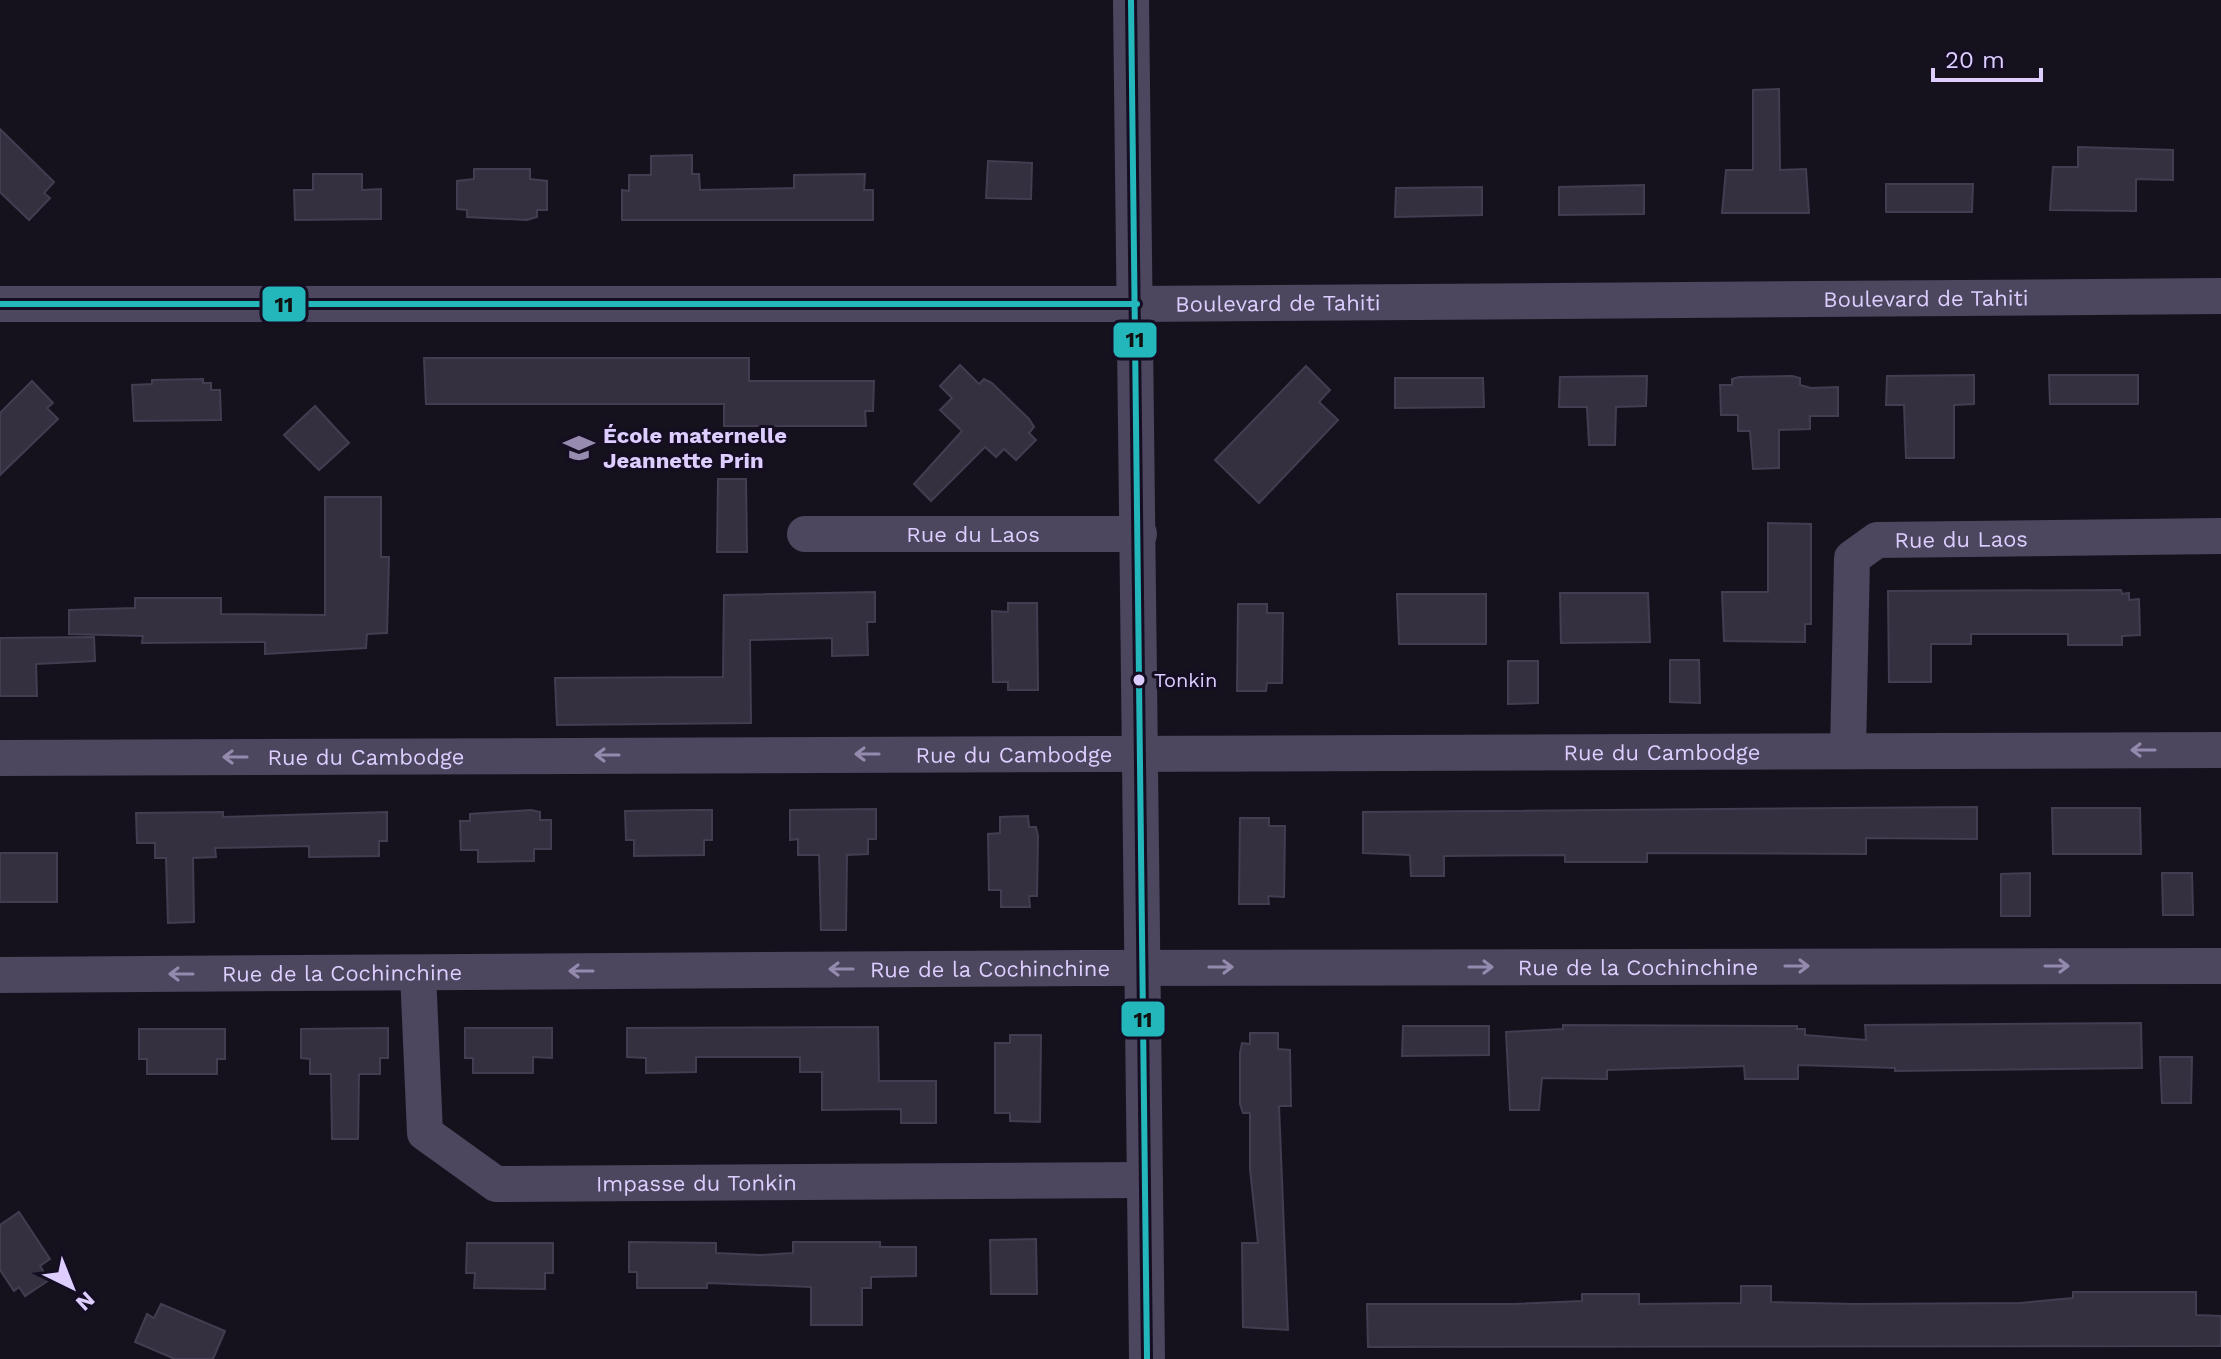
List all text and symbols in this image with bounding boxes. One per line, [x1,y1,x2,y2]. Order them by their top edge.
scale bar [1933,32,2041,82]
text: 20 m [1945,46,2005,74]
line badge: 11 [261,285,307,323]
street label: Boulevard de Tahiti [1823,285,2029,311]
street label: Boulevard de Tahiti [1175,290,1381,316]
text: 11 [275,292,293,317]
line badge: 11 [1112,321,1158,359]
text: 11 [1126,327,1144,352]
place label: École maternelle Jeannette Prin [603,423,787,473]
school or university icon: École maternelle Jeannette Prin [562,431,596,465]
street label: Rue du Laos [906,522,1040,547]
street label: Rue du Laos [1894,526,2028,552]
place label: Tonkin [1154,668,1217,692]
marker: Tonkin [1131,672,1147,688]
street label: Rue du Cambodge [1564,739,1760,765]
street label: Rue du Cambodge [916,741,1112,767]
one-way arrow [2130,742,2157,758]
street label: Rue du Cambodge [268,744,464,770]
one-way arrow [854,746,881,762]
one-way arrow [594,747,621,763]
one-way arrow [222,749,249,764]
street label: Rue de la Cochinchine [1518,954,1758,980]
street label: Rue de la Cochinchine [870,955,1110,982]
one-way arrow [1783,958,1810,974]
one-way arrow [2043,958,2070,974]
one-way arrow [1207,959,1234,975]
one-way arrow [1467,959,1494,975]
street label: Rue de la Cochinchine [222,960,462,986]
one-way arrow [828,961,855,977]
one-way arrow [568,963,595,979]
one-way arrow [168,966,195,982]
line badge: 11 [1120,1000,1166,1038]
text: 11 [1134,1007,1152,1032]
street label: Impasse du Tonkin [596,1170,797,1196]
north arrow [32,1247,112,1327]
text: N [71,1287,100,1316]

